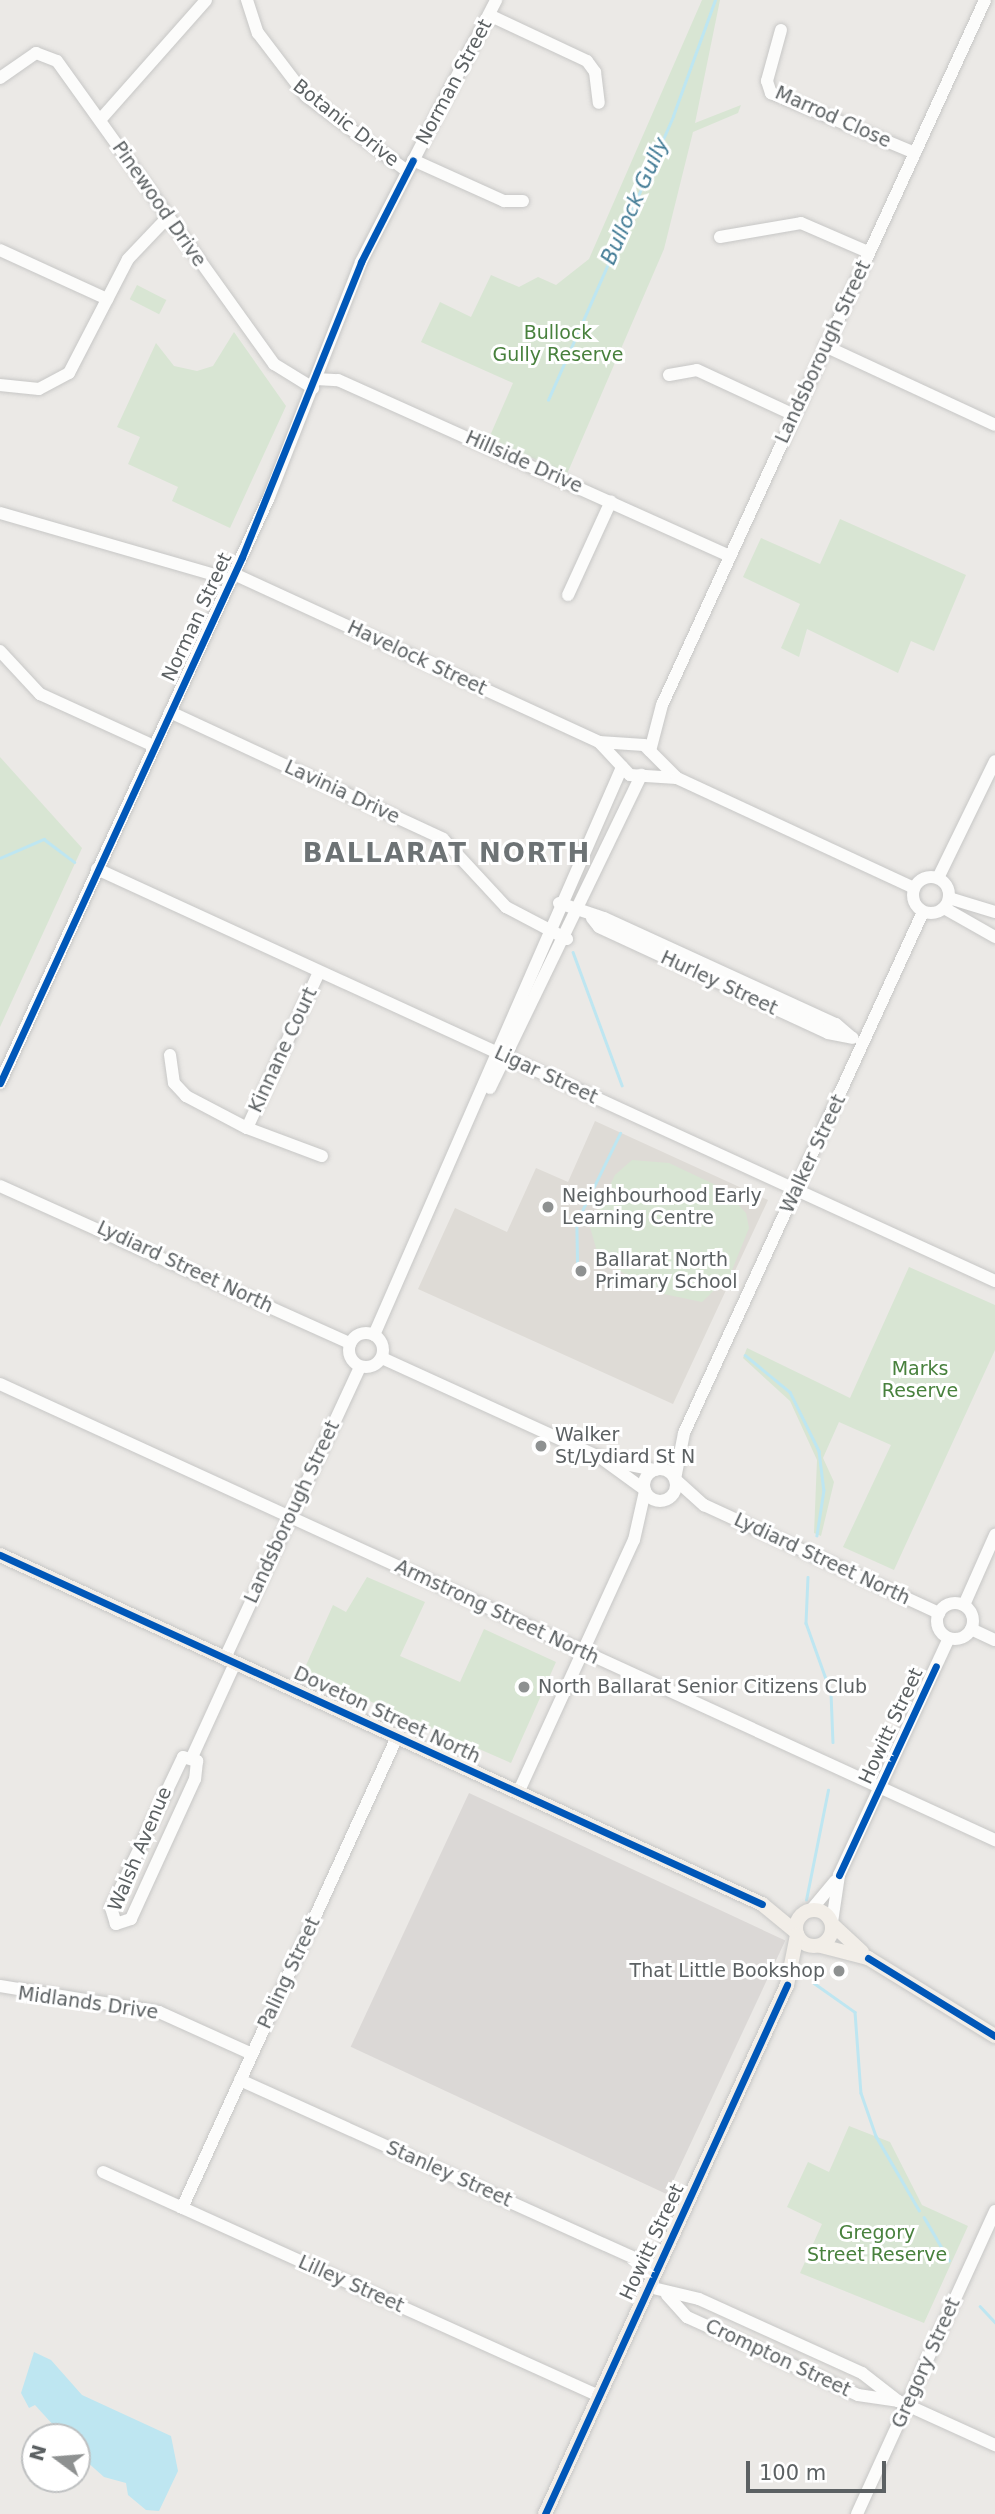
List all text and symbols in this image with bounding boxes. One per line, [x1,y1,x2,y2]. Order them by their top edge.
street label: Norman Street [411,15,497,149]
street label: Botanic Drive [288,75,404,171]
street label: Marrod Close [772,81,894,153]
water label: Bullock Gully [596,134,674,268]
street label: Pinewood Drive [107,137,211,271]
street label: Landsborough Street [771,257,875,447]
park label: Bullock Gully Reserve [493,322,623,366]
street label: Hillside Drive [462,426,586,498]
street label: Norman Street [157,549,237,685]
street label: Havelock Street [344,616,490,700]
street label: Lavinia Drive [281,755,403,829]
district label: BALLARAT NORTH [305,838,589,870]
street label: Hurley Street [657,946,781,1020]
street label: Kinnane Court [244,984,322,1116]
street label: Ligar Street [491,1041,601,1109]
street label: Walker Street [776,1091,850,1217]
place label: Neighbourhood Early Learning Centre [562,1185,762,1229]
marker: Neighbourhood Early Learning Centre [540,1199,556,1215]
street label: Lydiard Street North [93,1216,277,1318]
place label: Ballarat North Primary School [595,1249,738,1293]
marker: Ballarat North Primary School [573,1263,589,1279]
park label: Marks Reserve [882,1358,958,1402]
street label: Landsborough Street [240,1417,344,1607]
place label: Walker St/Lydiard St N [555,1424,695,1468]
marker: Walker St/Lydiard St N [533,1438,549,1454]
street label: Lydiard Street North [730,1508,914,1610]
street label: Armstrong Street North [391,1555,603,1669]
street label: Doveton Street North [290,1662,484,1768]
street label: Howitt Street [854,1664,928,1788]
place label: North Ballarat Senior Citizens Club [538,1676,867,1698]
marker: North Ballarat Senior Citizens Club [516,1679,532,1695]
street label: Walsh Avenue [104,1783,176,1915]
street label: Paling Street [253,1913,325,2033]
place label: That Little Bookshop [630,1960,825,1982]
marker: That Little Bookshop [831,1963,847,1979]
street label: Midlands Drive [16,1982,160,2024]
street label: Stanley Street [383,2136,515,2212]
street label: Howitt Street [615,2180,689,2304]
park label: Gregory Street Reserve [807,2222,947,2266]
street label: Lilley Street [295,2251,407,2317]
street label: Gregory Street [887,2294,965,2432]
street label: Crompton Street [702,2314,854,2402]
north arrow [21,2423,91,2493]
text: N [25,2442,51,2463]
scale bar [750,2448,890,2492]
text: 100 m [759,2461,826,2485]

